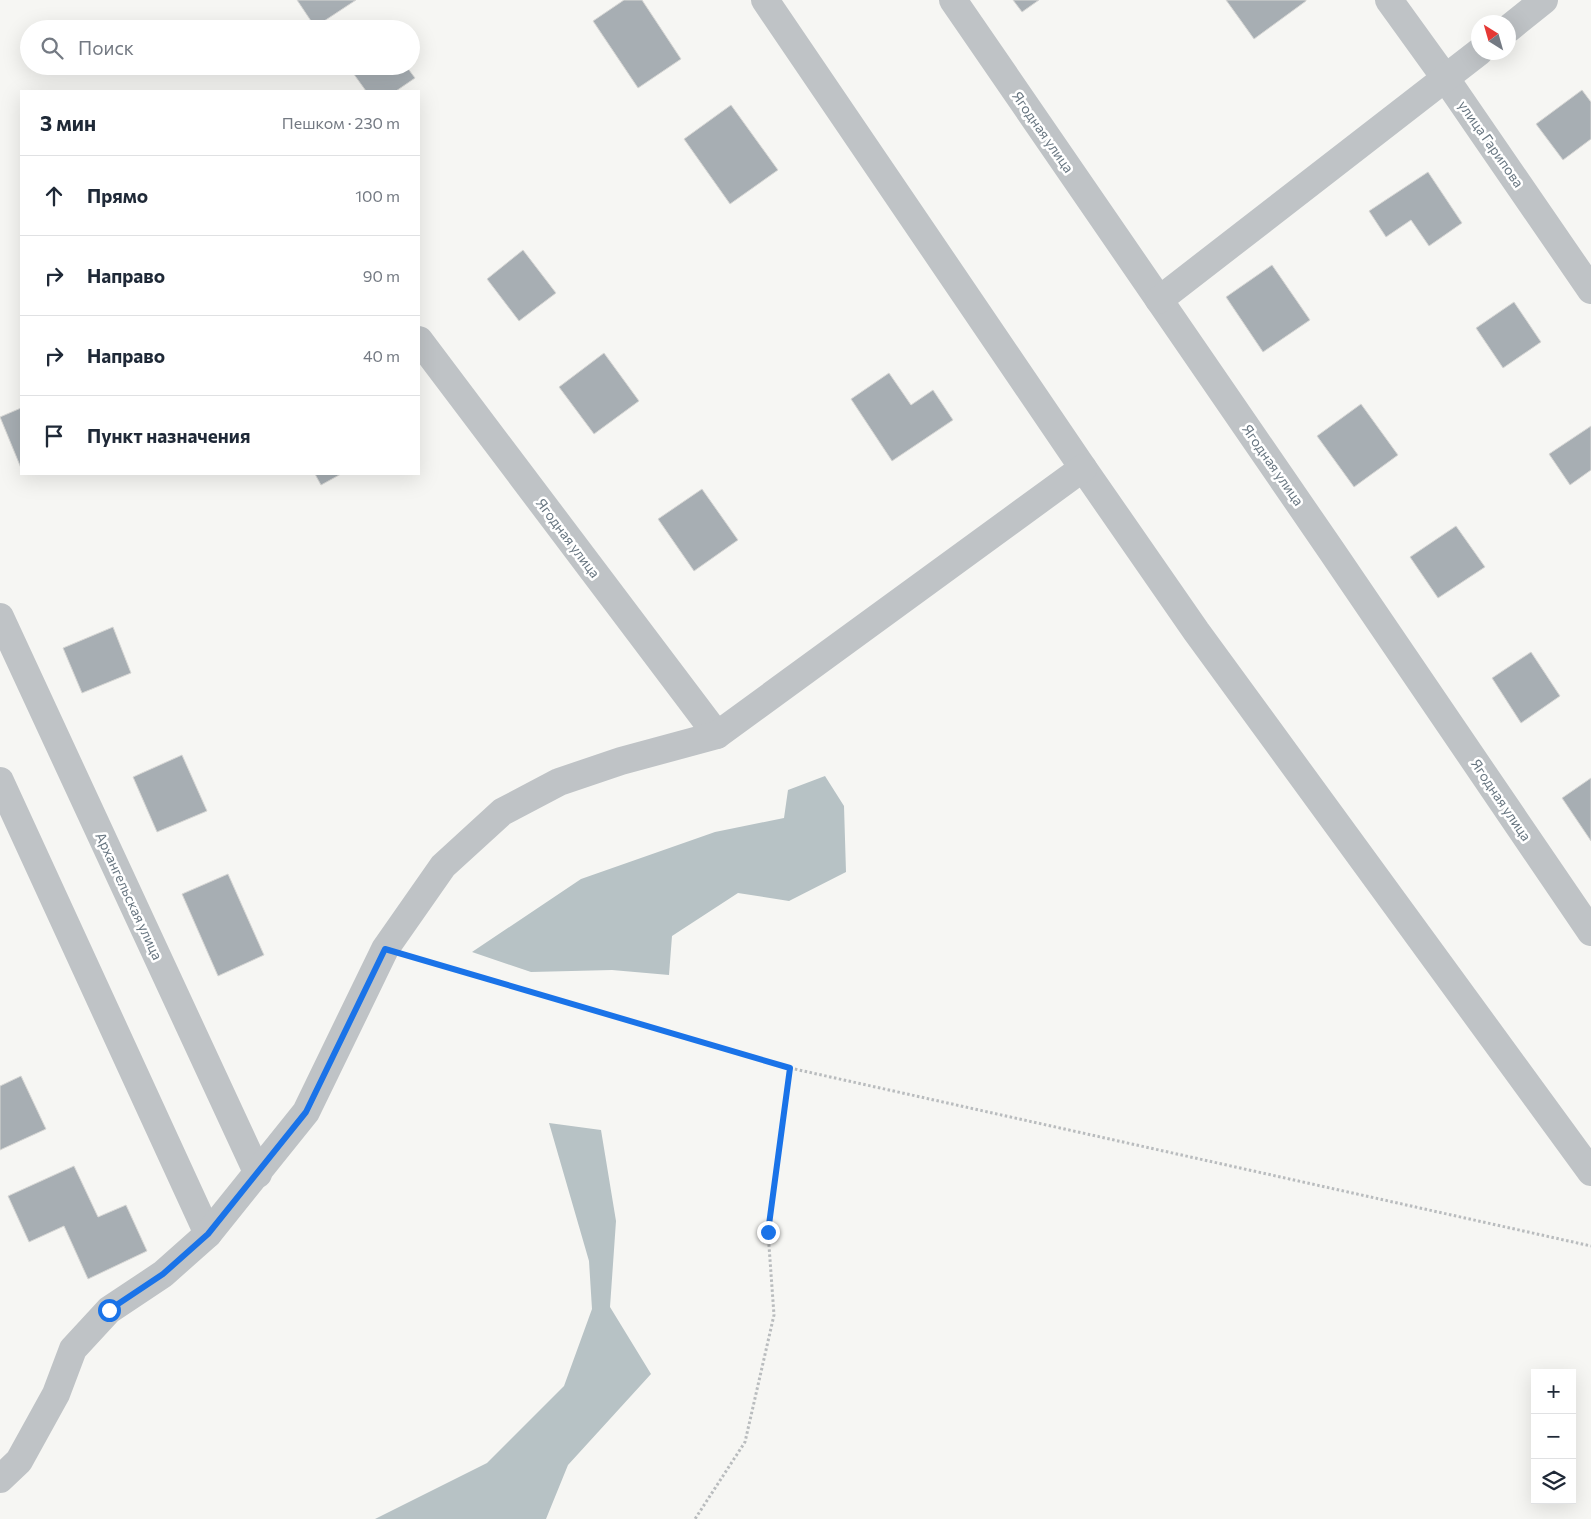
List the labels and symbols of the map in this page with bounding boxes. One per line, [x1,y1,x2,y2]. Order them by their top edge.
north arrow [1471,15,1516,60]
street label: Ягодная улица [1009,88,1078,176]
street label: улица Гарипова [1455,97,1528,190]
street label: Ягодная улица [1239,421,1308,509]
street label: Ягодная улица [533,494,604,581]
street label: Ягодная улица [1468,755,1535,844]
street label: Архангельская улица [92,829,167,962]
route end [757,1221,780,1244]
route start [98,1299,121,1322]

